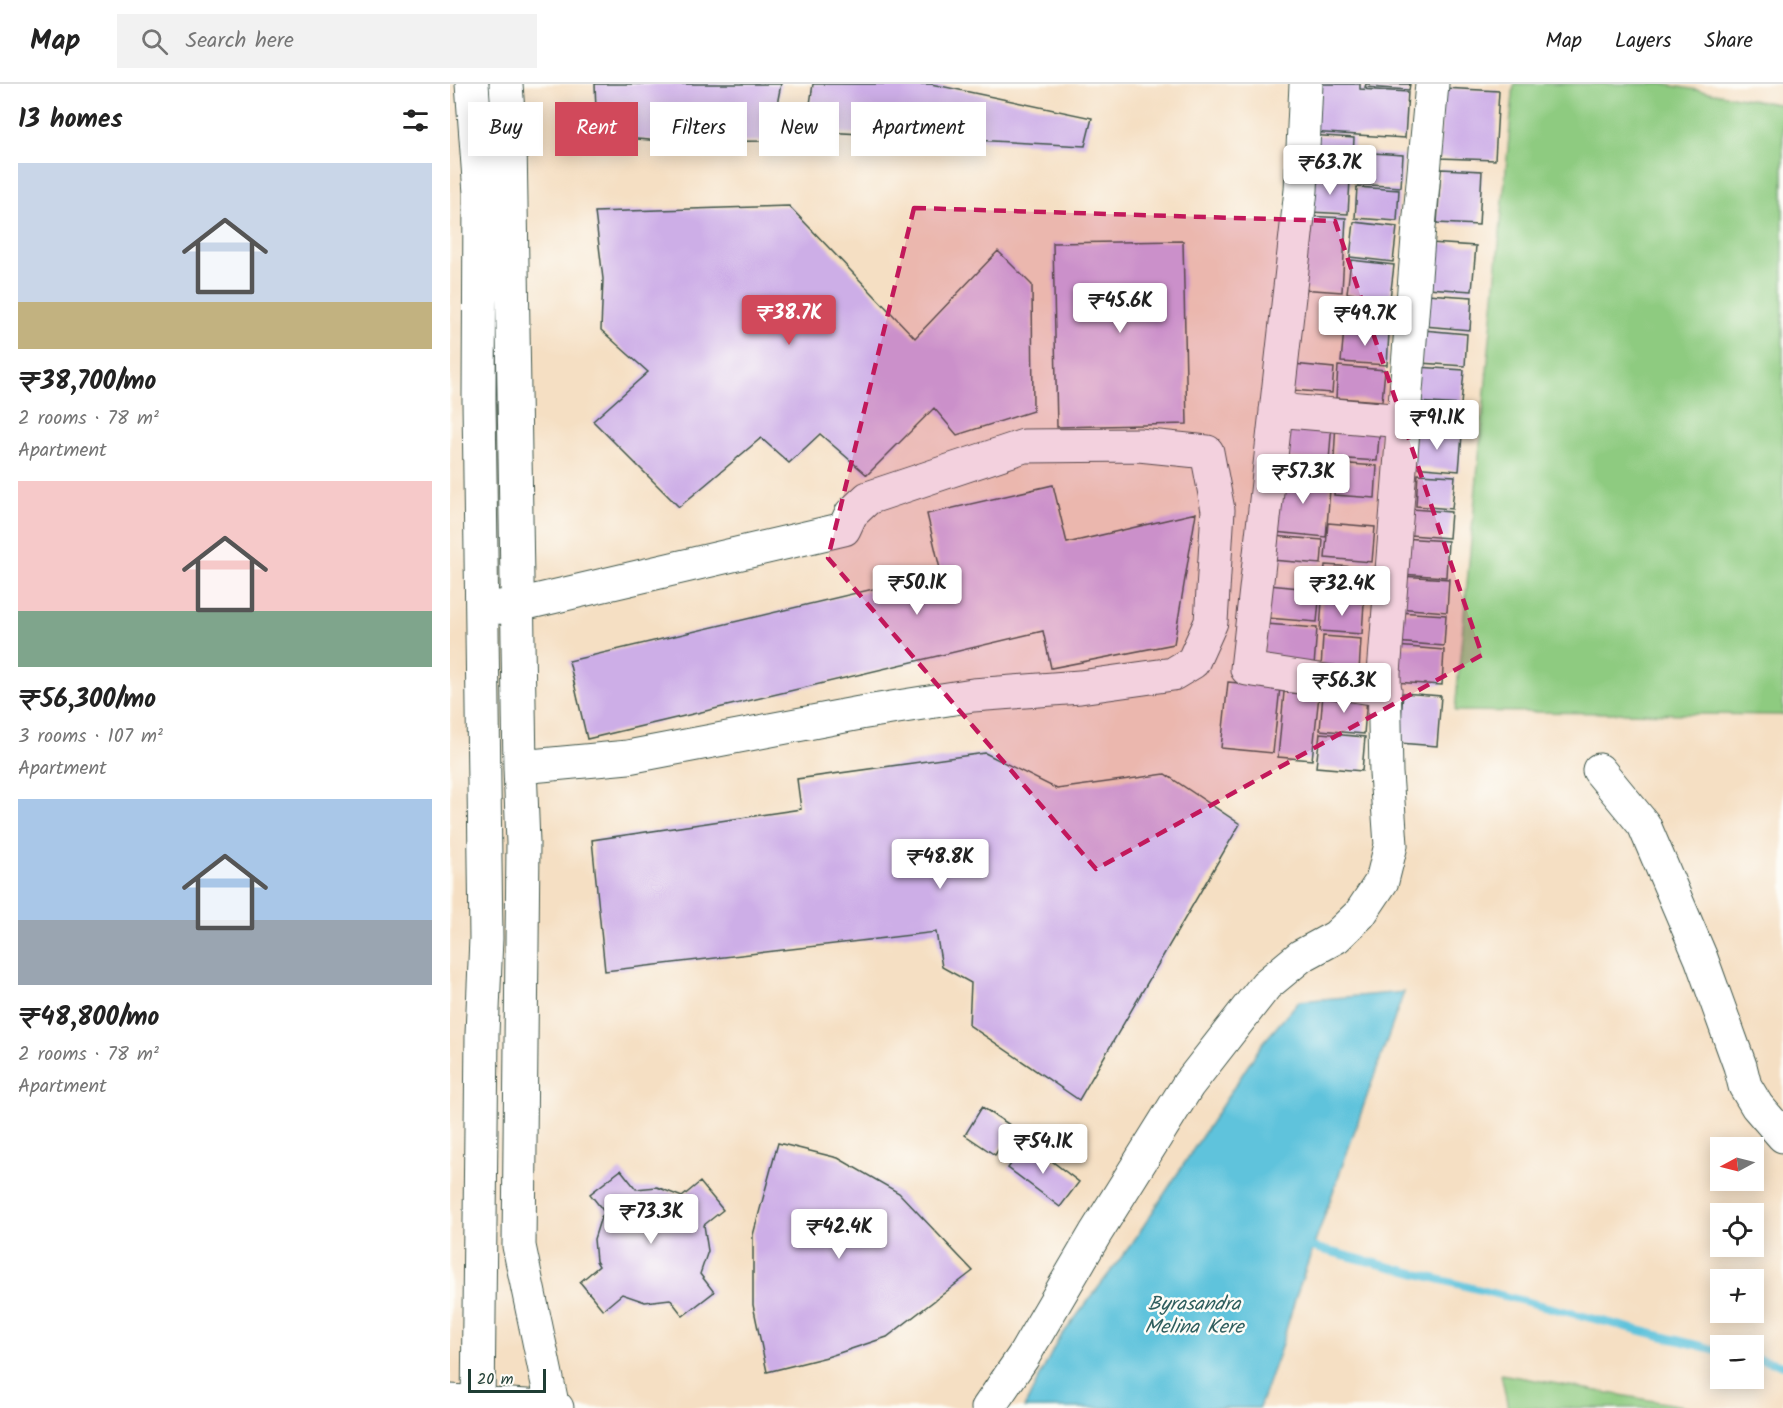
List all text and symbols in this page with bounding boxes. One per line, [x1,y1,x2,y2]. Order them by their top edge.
search box [117,14,537,68]
text: Map [30,19,81,64]
text: Search here [186,24,294,59]
icon: search [138,25,171,58]
text: Map [1545,25,1582,58]
text: Layers [1615,25,1671,58]
text: Share [1704,25,1753,58]
text: 13 homes [18,99,123,141]
chip: Buy [468,102,543,156]
chip: Rent [555,102,638,156]
chip: Filters [650,102,747,156]
chip: New [759,102,839,156]
chip: Apartment [851,102,986,156]
icon: filters [399,104,432,137]
pin: ₹63.7K [1281,145,1379,196]
text: ₹63.7K [1297,148,1363,180]
icon: home [171,202,279,310]
pin: ₹45.6K [1071,283,1169,334]
text: ₹45.6K [1087,286,1153,318]
pin: ₹38.7K [740,295,838,346]
pin: ₹49.7K [1316,296,1414,347]
text: ₹38.7K [756,298,822,330]
text: ₹49.7K [1333,299,1397,331]
text: ₹38,700/mo [18,361,156,403]
pin: ₹91.1K [1388,400,1486,451]
text: 2 rooms · 78 m² [18,403,159,435]
text: ₹91.1K [1409,403,1465,435]
text: Apartment [18,435,107,467]
pin: ₹57.3K [1254,454,1352,505]
text: ₹57.3K [1271,457,1335,489]
icon: home [171,520,279,628]
pin: ₹50.1K [868,565,966,616]
pin: ₹32.4K [1293,566,1391,617]
text: ₹50.1K [887,568,947,600]
text: ₹32.4K [1308,569,1376,601]
pin: ₹56.3K [1295,663,1393,714]
text: ₹56.3K [1311,666,1377,698]
text: ₹56,300/mo [18,679,156,721]
text: 3 rooms · 107 m² [18,721,163,753]
text: Apartment [18,753,107,785]
icon: home [171,838,279,946]
pin: ₹48.8K [891,839,989,890]
text: ₹48.8K [906,842,974,874]
text: ₹48,800/mo [18,997,159,1039]
text: 2 rooms · 78 m² [18,1039,159,1071]
text: Apartment [18,1071,107,1103]
pin: ₹54.1K [994,1124,1092,1175]
text: ₹54.1K [1012,1127,1074,1159]
north arrow [1710,1137,1764,1191]
map controls [1710,1137,1764,1389]
pin: ₹73.3K [602,1194,700,1245]
text: ₹73.3K [618,1197,684,1229]
button: locate [1710,1203,1764,1257]
pin: ₹42.4K [790,1209,888,1260]
text: ₹42.4K [805,1212,873,1244]
button: + [1710,1269,1764,1323]
water label: Byrasandra Melina Kere [1145,1289,1245,1344]
button: − [1710,1335,1764,1389]
scale bar [468,1366,546,1394]
text: 20 m [477,1367,513,1392]

